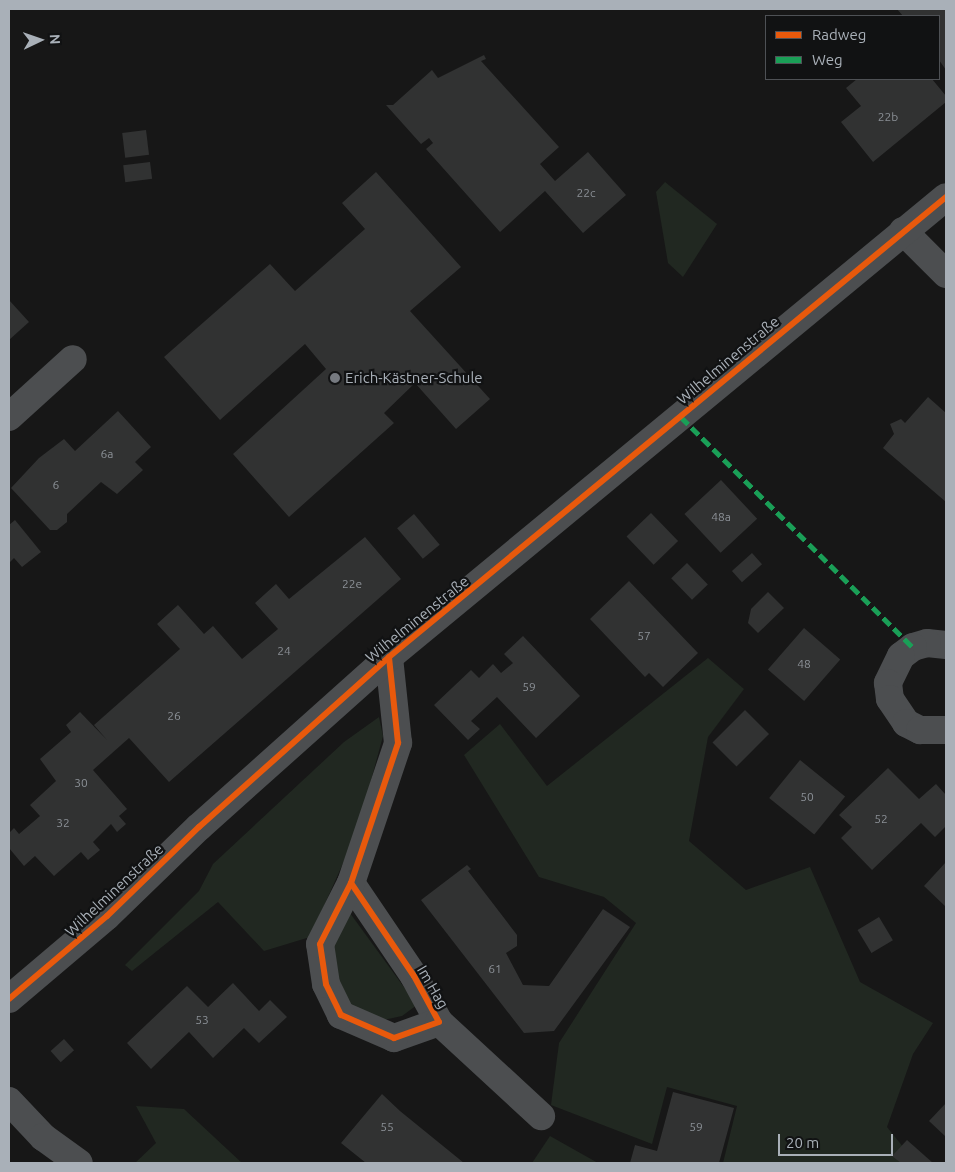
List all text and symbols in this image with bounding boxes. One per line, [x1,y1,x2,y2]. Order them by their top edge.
north arrow [15,15,65,65]
legend [765,15,940,80]
text: Radweg [812,26,866,43]
text: N [47,34,63,45]
text: Weg [812,51,843,68]
house number: 22b [878,110,898,124]
house number: 22c [576,186,596,200]
street label: Wilhelminenstraße [673,312,783,408]
place label: Erich-Kästner-Schule [345,369,483,387]
marker: Erich-Kästner-Schule [329,372,341,384]
house number: 6a [101,447,113,461]
house number: 6 [53,478,59,492]
house number: 48a [711,510,731,524]
street label: Wilhelminenstraße [362,572,472,666]
house number: 22e [342,577,362,591]
house number: 57 [637,629,651,643]
house number: 24 [277,644,291,658]
house number: 48 [797,657,811,671]
house number: 59 [522,680,536,694]
house number: 26 [167,709,181,723]
house number: 30 [74,776,88,790]
house number: 50 [800,790,814,804]
house number: 52 [874,812,888,826]
house number: 32 [56,816,70,830]
street label: Wilhelminenstraße [61,840,167,940]
street label: Im Hag [413,962,453,1012]
house number: 61 [488,962,502,976]
house number: 53 [195,1013,209,1027]
house number: 55 [380,1120,394,1134]
house number: 59 [689,1120,703,1134]
scale bar [780,1124,895,1156]
text: 20 m [786,1134,819,1151]

